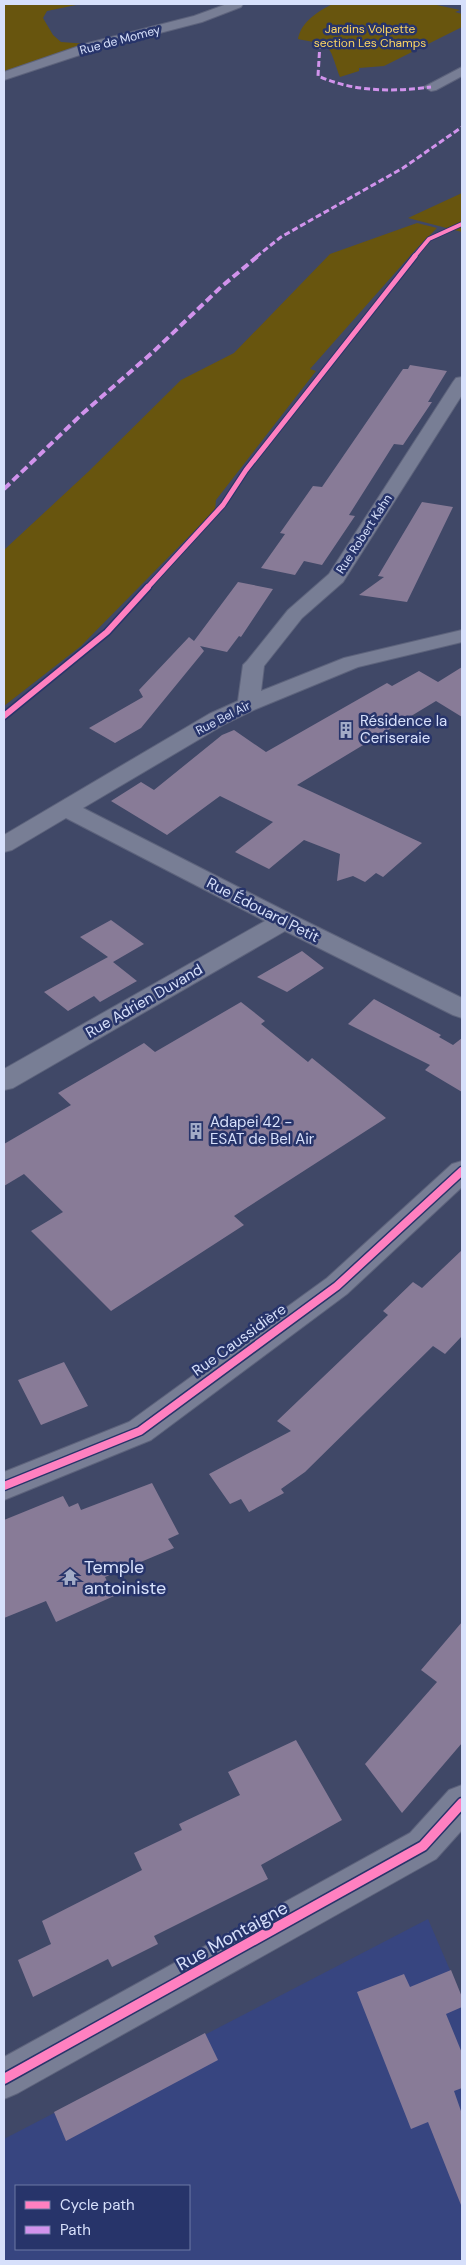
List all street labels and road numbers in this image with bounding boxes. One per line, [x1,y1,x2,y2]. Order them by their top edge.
street label: Rue de Momey [78,21,162,58]
street label: Rue Robert Kahn [332,491,396,577]
street label: Rue Bel Air [193,697,254,739]
street label: Rue Édouard Petit [203,873,323,947]
street label: Rue Adrien Duvand [82,959,206,1043]
street label: Rue Caussidière [188,1299,290,1381]
street label: Rue Montaigne [172,1895,292,1977]

